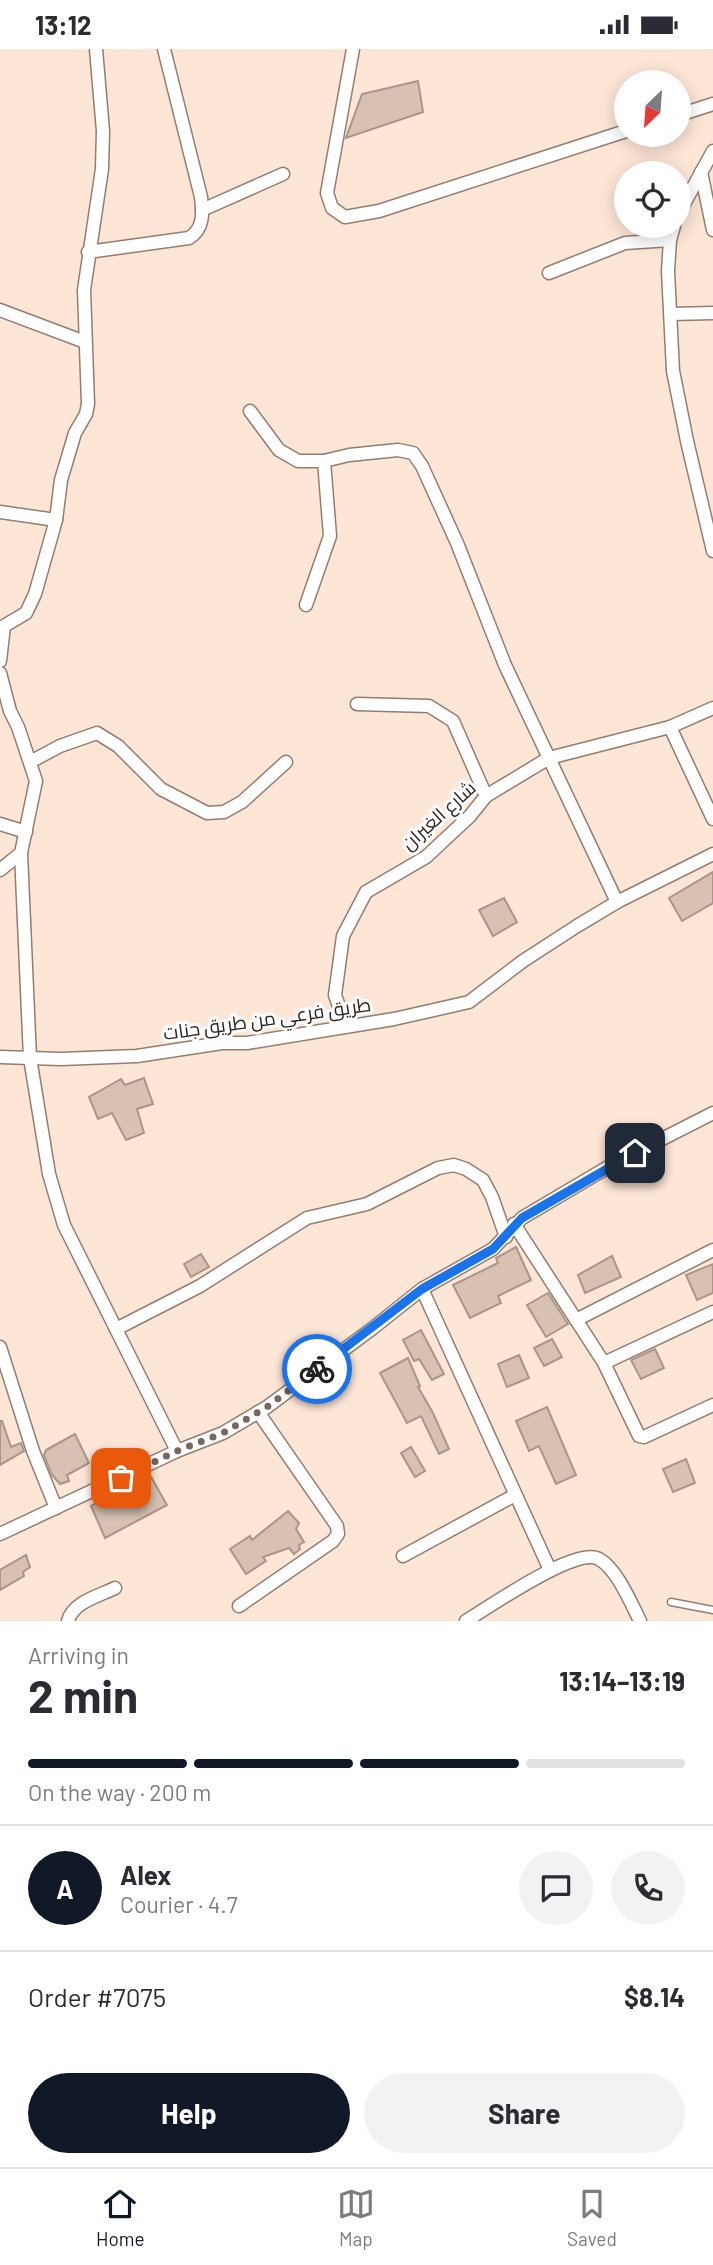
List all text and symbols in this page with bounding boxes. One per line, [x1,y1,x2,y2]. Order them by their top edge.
text: 13:12 [35,9,91,40]
north arrow [614,70,691,147]
map controls [614,70,691,238]
button: locate [614,161,691,238]
street label: شارع الغيران [396,776,482,857]
street label: طريق فرعي من طريق جنات [162,992,373,1048]
pin [605,1123,665,1183]
icon: home [616,1134,654,1172]
courier [282,1334,352,1404]
icon: bike [298,1350,336,1388]
pin [91,1448,151,1508]
icon: bag [102,1459,140,1497]
text: Arriving in [28,1641,129,1669]
text: 13:14–13:19 [559,1665,685,1696]
text: 2 min [28,1667,138,1722]
text: On the way · 200 m [28,1778,211,1806]
button: chat [519,1851,593,1925]
button: phone [611,1851,685,1925]
text: Alex [120,1859,171,1890]
text: A [56,1873,74,1904]
text: Courier · 4.7 [120,1890,238,1918]
text: Order #7075 [28,1981,166,2012]
text: $8.14 [624,1981,685,2012]
button: Help [28,2073,350,2153]
button: Share [364,2073,685,2153]
tab: Home [96,2185,145,2250]
tab: Map [337,2185,375,2250]
tab: Saved [567,2185,617,2250]

